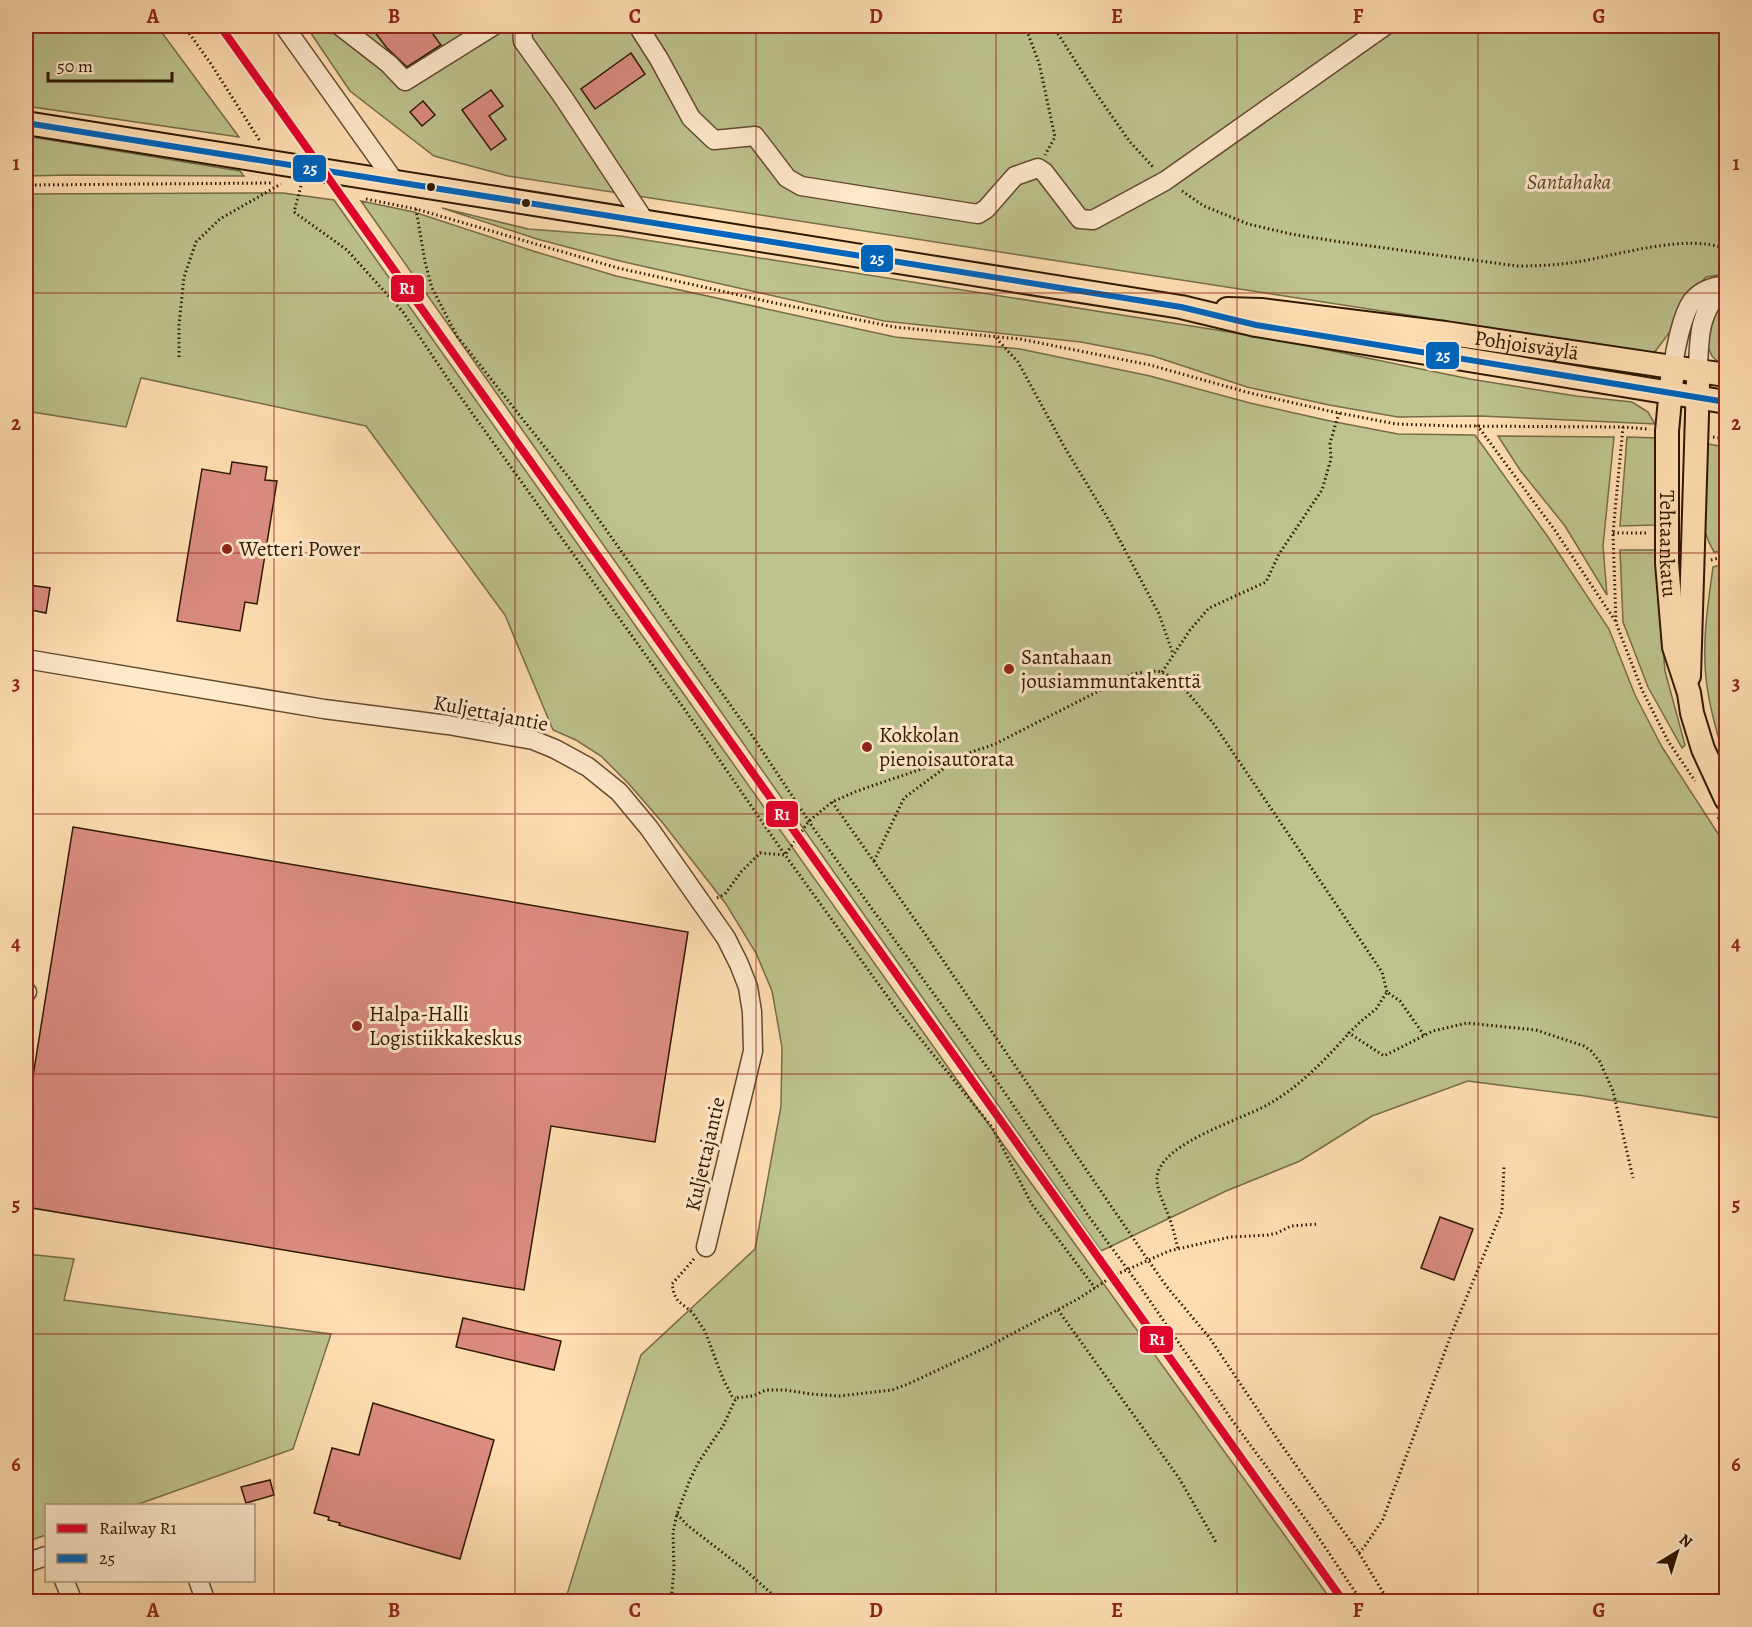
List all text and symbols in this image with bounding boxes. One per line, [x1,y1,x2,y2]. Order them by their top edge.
text: A [146,3,160,30]
text: B [388,3,400,30]
text: C [629,3,641,30]
text: D [869,3,883,30]
text: E [1111,3,1123,30]
text: F [1353,3,1364,30]
text: G [1592,3,1606,30]
scale bar [48,45,172,83]
text: 50 m [57,54,93,78]
text: 1 [12,150,20,177]
text: 1 [1732,150,1740,177]
line badge: 25 [292,154,327,183]
text: 25 [303,158,317,180]
park label: Santahaka [1527,168,1612,196]
unlabelled marker [425,181,437,193]
unlabelled marker [520,197,532,209]
line badge: 25 [860,244,894,273]
text: 25 [870,248,884,270]
line badge: R1 [390,274,425,303]
text: R1 [399,278,415,300]
street label: Pohjoisväylä [1473,324,1581,367]
line badge: 25 [1425,341,1460,370]
text: 25 [1436,345,1450,367]
text: 2 [11,410,21,437]
text: 2 [1731,410,1741,437]
street label: Tehtaankatu [1653,490,1684,599]
place label: Wetteri Power [238,535,360,563]
marker: Wetteri Power [220,542,234,556]
place label: Santahaan jousiammuntakenttä [1021,643,1202,695]
marker: Santahaan jousiammuntakenttä [1002,662,1016,676]
text: 3 [12,670,20,697]
text: 3 [1732,670,1740,697]
street label: Kuljettajantie [431,688,551,738]
place label: Kokkolan pienoisautorata [879,721,1015,773]
marker: Kokkolan pienoisautorata [860,740,874,754]
line badge: R1 [765,800,799,828]
text: R1 [774,804,790,826]
text: 4 [11,930,21,957]
text: 4 [1731,930,1741,957]
place label: Halpa-Halli Logistiikkakeskus [369,1000,522,1052]
marker: Halpa-Halli Logistiikkakeskus [350,1019,364,1033]
street label: Kuljettajantie [678,1094,732,1214]
text: 5 [12,1191,20,1218]
text: 5 [1732,1191,1740,1218]
line badge: R1 [1139,1325,1174,1354]
text: R1 [1149,1329,1165,1351]
text: 6 [11,1451,21,1478]
text: 6 [1731,1451,1741,1478]
legend [45,1504,255,1582]
text: Railway R1 [99,1516,177,1540]
north arrow [1647,1522,1707,1582]
text: N [1674,1529,1697,1553]
text: 25 [99,1546,115,1570]
text: A [146,1597,160,1624]
text: B [388,1597,400,1624]
text: C [629,1597,641,1624]
text: D [869,1597,883,1624]
text: E [1111,1597,1123,1624]
text: F [1353,1597,1364,1624]
text: G [1592,1597,1606,1624]

